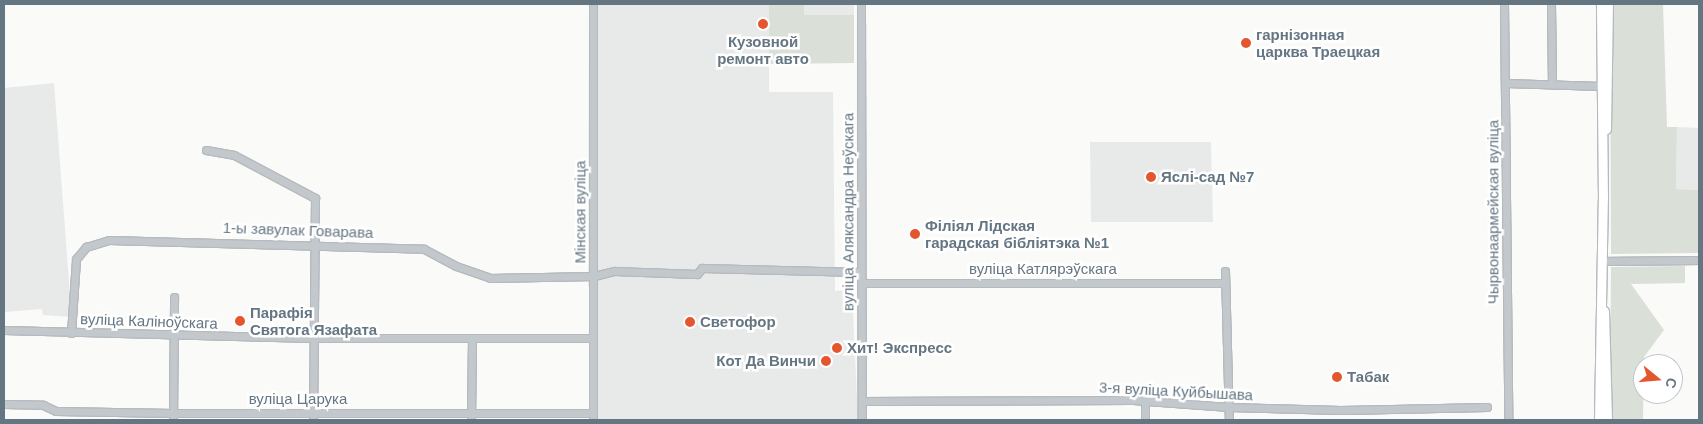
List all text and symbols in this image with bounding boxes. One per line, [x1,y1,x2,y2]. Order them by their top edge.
marker: Кузовной ремонт авто [757,18,769,30]
place label: гарнізонная царква Траецкая [1256,25,1380,60]
place label: Кузовной ремонт авто [717,32,809,67]
marker: гарнізонная царква Траецкая [1240,37,1252,49]
street label: вуліца Аляксандра Неўскага [839,113,857,311]
street label: Чырвонаармейская вуліца [1484,120,1502,304]
street label: Мінская вуліца [571,161,589,263]
place label: Яслі-сад №7 [1161,168,1254,186]
marker: Яслі-сад №7 [1145,171,1157,183]
place label: Філіял Лідская гарадская бібліятэка №1 [925,216,1109,251]
street label: 1-ы завулак Говарава [222,218,374,242]
marker: Філіял Лідская гарадская бібліятэка №1 [909,228,921,240]
street label: вуліца Катлярэўскага [969,260,1117,278]
place label: Парафія Святога Язафата [250,303,377,338]
street label: вуліца Каліноўскага [80,310,218,332]
place label: Светофор [700,313,776,331]
marker: Парафія Святога Язафата [234,315,246,327]
marker: Светофор [684,316,696,328]
place label: Хит! Экспресс [847,339,952,357]
marker: Хит! Экспресс [831,342,843,354]
place label: Кот Да Винчи [716,352,816,370]
north arrow [1633,354,1683,404]
marker: Кот Да Винчи [820,355,832,367]
place label: Табак [1347,368,1389,386]
marker: Табак [1331,371,1343,383]
text: С [1662,376,1681,390]
street label: 3-я вуліца Куйбышава [1099,378,1253,404]
street label: вуліца Царука [249,390,347,408]

